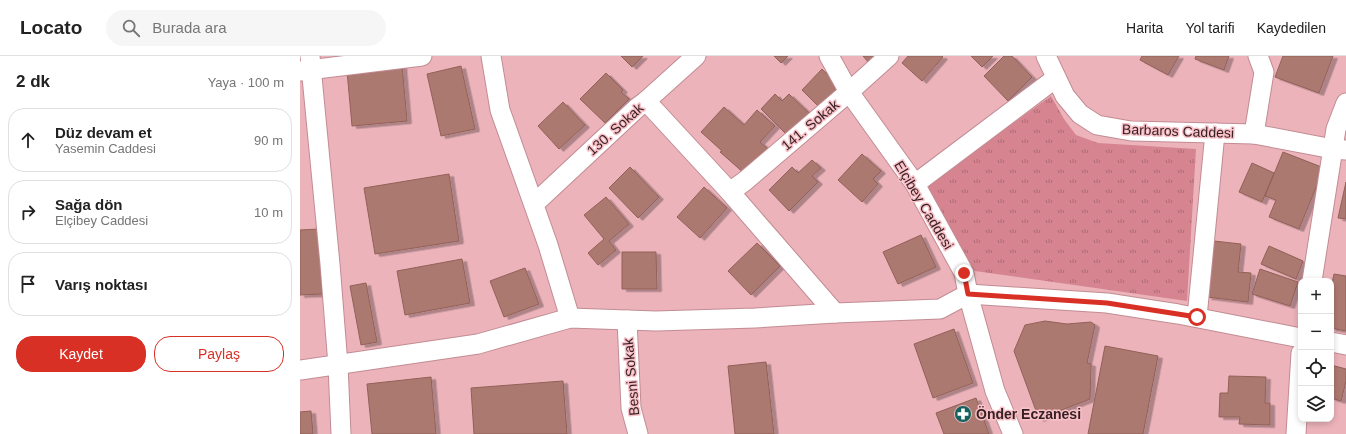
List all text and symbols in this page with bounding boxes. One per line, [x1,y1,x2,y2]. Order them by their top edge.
search box [106,10,386,46]
text: Locato [20,17,82,38]
icon: search [120,17,142,39]
text: Burada ara [152,19,227,36]
text: Harita [1126,20,1163,36]
text: Yol tarifi [1185,20,1235,36]
text: Kaydedilen [1257,20,1326,36]
text: 2 dk [16,72,50,91]
text: Yaya · 100 m [208,75,284,90]
street label: 141. Sokak [778,96,843,154]
street label: 130. Sokak [584,99,647,158]
street label: Barbaros Caddesi [1122,121,1234,141]
text: Düz devam et [55,124,152,141]
icon: ahead [17,129,39,151]
text: 90 m [254,133,283,148]
text: Yasemin Caddesi [55,141,156,156]
street label: Elçibey Caddesi [891,158,957,252]
text: Sağa dön [55,196,123,213]
icon: right [17,201,39,223]
text: 10 m [254,205,283,220]
text: Elçibey Caddesi [55,213,148,228]
route end [955,264,973,282]
icon: arrive [17,273,39,295]
text: Varış noktası [55,276,148,293]
map controls [1298,278,1334,422]
button: + [1298,278,1334,314]
route start [1188,308,1206,326]
button: − [1298,314,1334,350]
button: Kaydet [16,336,146,372]
button: Paylaş [154,336,284,372]
street label: Besni Sokak [620,337,642,416]
button: locate [1298,350,1334,386]
button: layers [1298,386,1334,422]
pharmacy icon: Önder Eczanesi [953,404,973,424]
place label: Önder Eczanesi [976,406,1081,422]

